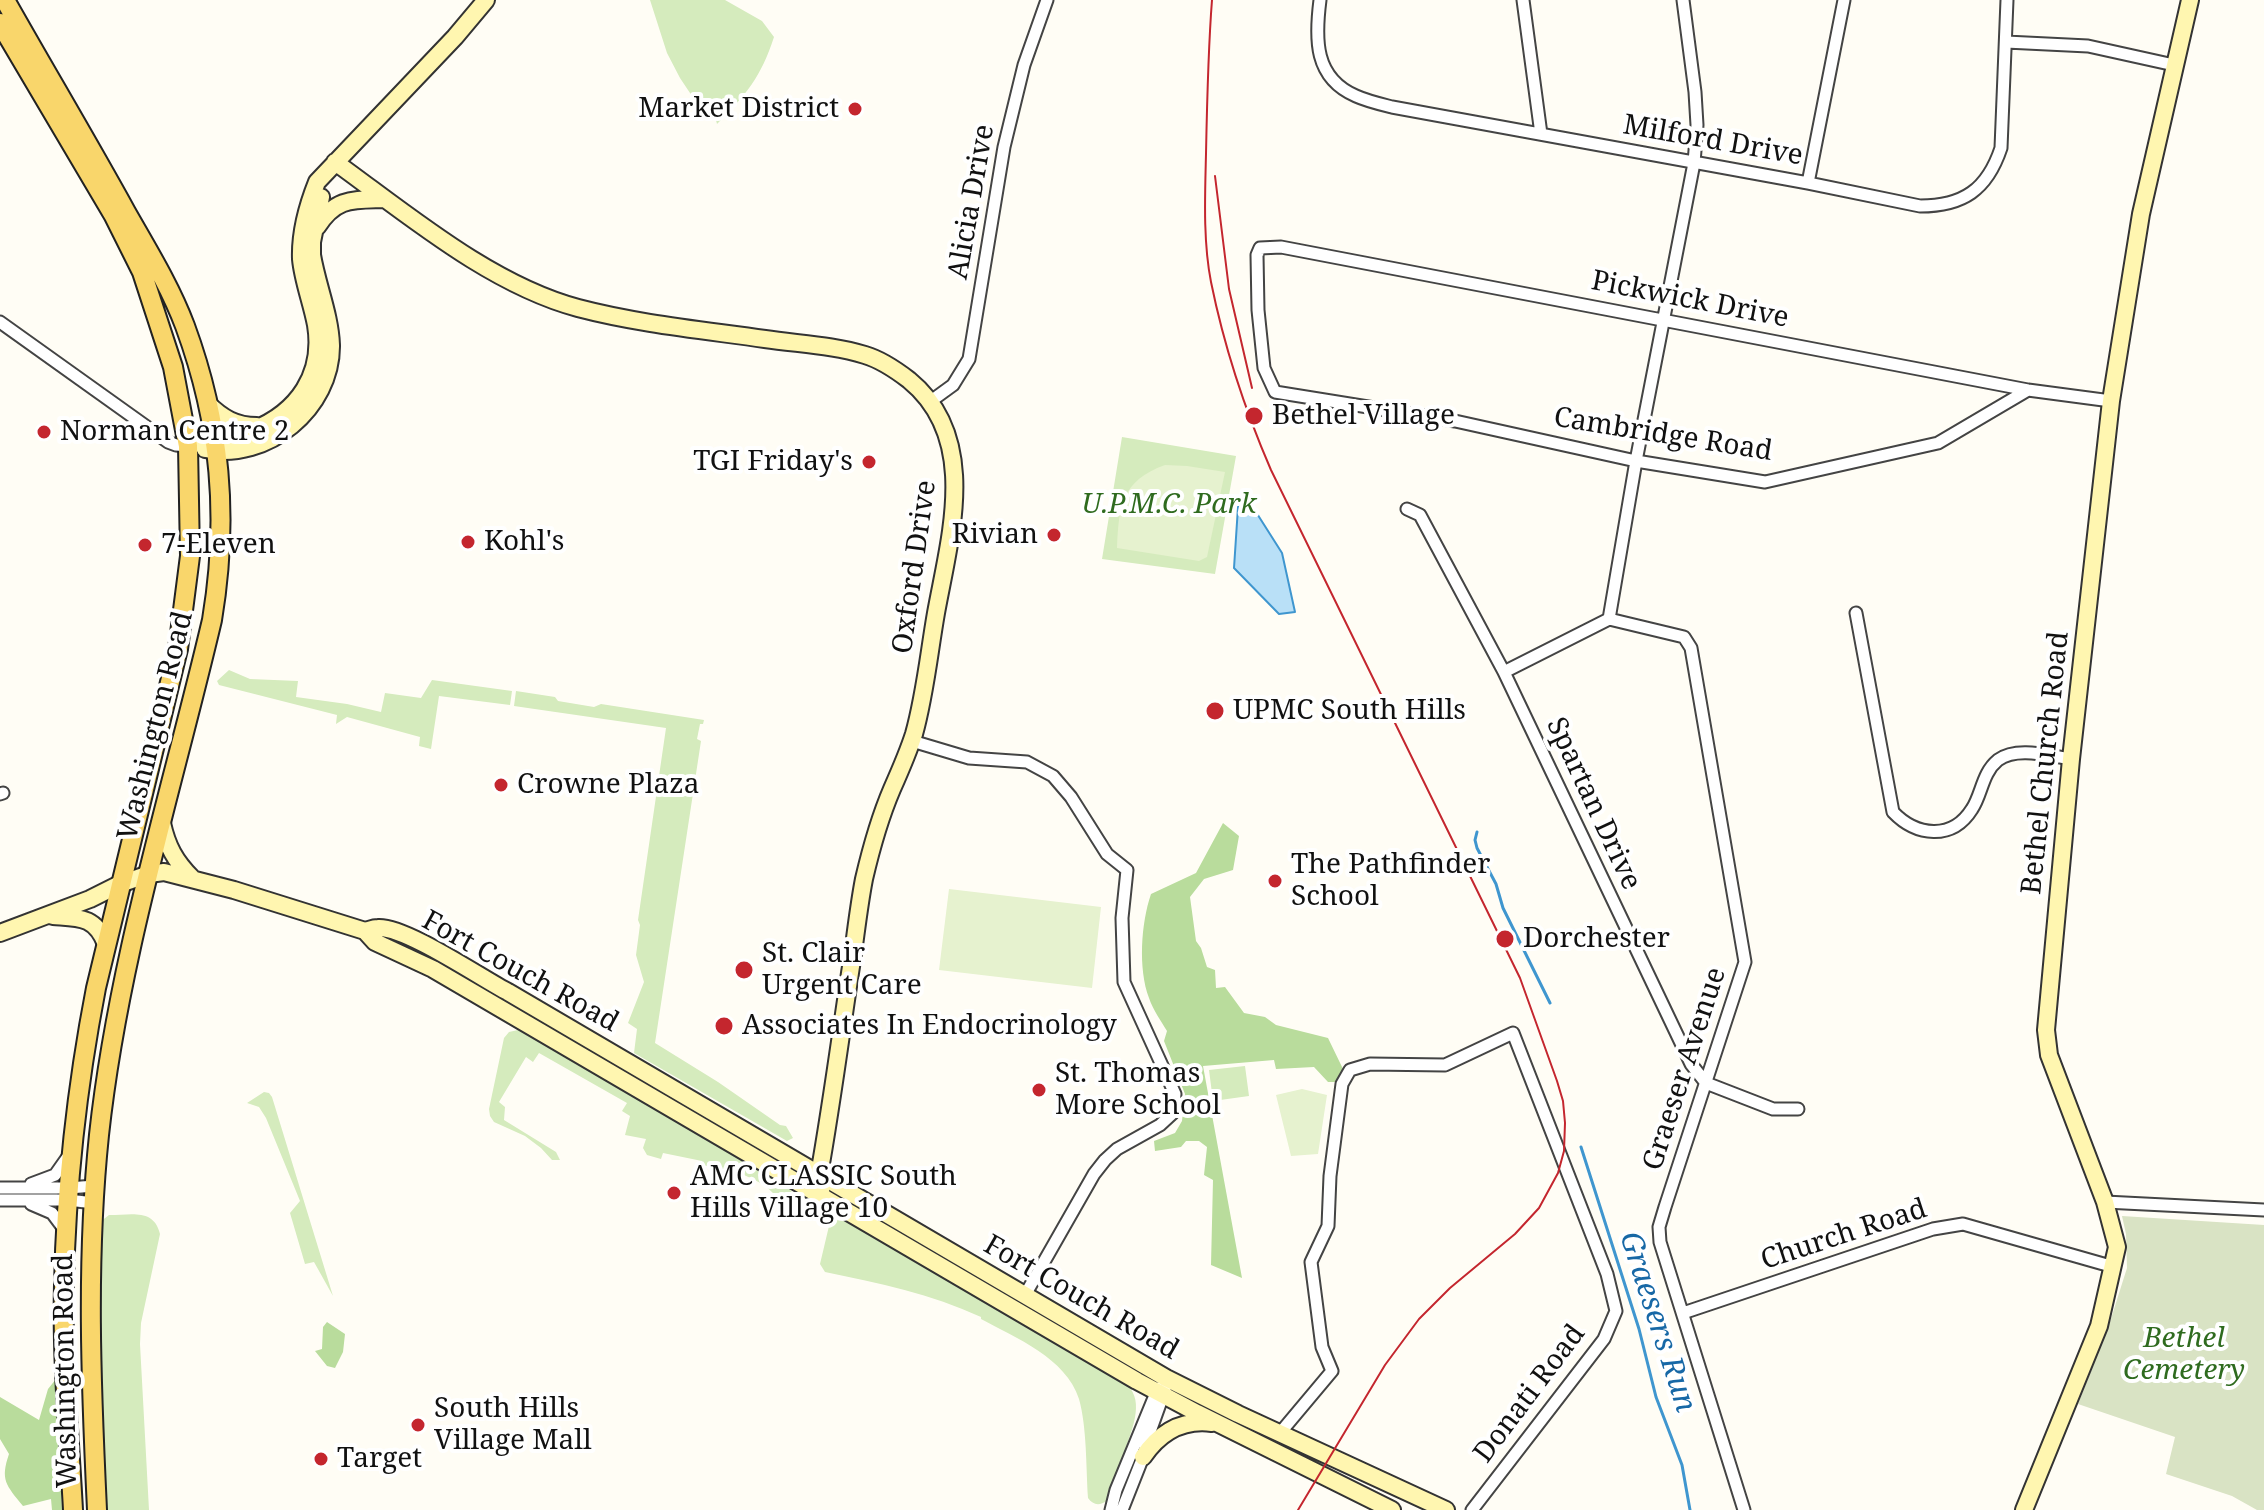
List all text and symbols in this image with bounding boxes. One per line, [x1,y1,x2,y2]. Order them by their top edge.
place label: Market District [638,92,839,126]
marker: Market District [846,100,864,118]
street label: Milford Drive [1621,109,1805,173]
street label: Alicia Drive [942,122,1002,282]
street label: Pickwick Drive [1589,264,1791,336]
place label: Bethel Village [1272,399,1455,433]
street label: Cambridge Road [1551,401,1775,469]
marker: Bethel Village [1243,405,1265,427]
place label: Norman Centre 2 [60,415,289,449]
marker: Norman Centre 2 [35,423,53,441]
place label: TGI Friday's [693,445,853,479]
marker: TGI Friday's [860,453,878,471]
street label: Oxford Drive [886,478,944,656]
park label: U.P.M.C. Park [1081,488,1257,522]
place label: Rivian [952,518,1038,552]
place label: Kohl's [484,525,564,559]
marker: Rivian [1045,526,1063,544]
place label: 7-Eleven [161,528,276,562]
marker: Kohl's [459,533,477,551]
marker: 7-Eleven [136,536,154,554]
street label: Washington Road [111,608,201,844]
street label: Bethel Church Road [2015,630,2077,896]
place label: UPMC South Hills [1233,694,1466,728]
marker: UPMC South Hills [1204,700,1226,722]
street label: Spartan Drive [1538,713,1648,895]
place label: Crowne Plaza [517,768,699,802]
marker: Crowne Plaza [492,776,510,794]
place label: The Pathfinder School [1291,848,1490,914]
marker: The Pathfinder School [1266,872,1284,890]
street label: Fort Couch Road [416,904,624,1040]
place label: Dorchester [1523,922,1670,956]
marker: Dorchester [1494,928,1516,950]
place label: St. Clair Urgent Care [762,937,922,1003]
marker: St. Clair Urgent Care [733,959,755,981]
street label: Graeser Avenue [1636,963,1734,1175]
place label: Associates In Endocrinology [742,1009,1117,1043]
marker: Associates In Endocrinology [713,1015,735,1037]
place label: St. Thomas More School [1055,1057,1221,1123]
marker: St. Thomas More School [1030,1081,1048,1099]
place label: AMC CLASSIC South Hills Village 10 [690,1160,957,1226]
marker: AMC CLASSIC South Hills Village 10 [665,1184,683,1202]
street label: Church Road [1757,1192,1931,1278]
water label: Graesers Run [1611,1227,1703,1417]
street label: Fort Couch Road [978,1229,1184,1367]
street label: Washington Road [47,1254,85,1488]
street label: Donati Road [1467,1318,1593,1470]
park label: Bethel Cemetery [2123,1322,2245,1388]
place label: South Hills Village Mall [434,1392,592,1458]
marker: South Hills Village Mall [409,1416,427,1434]
place label: Target [337,1442,422,1476]
marker: Target [312,1450,330,1468]

